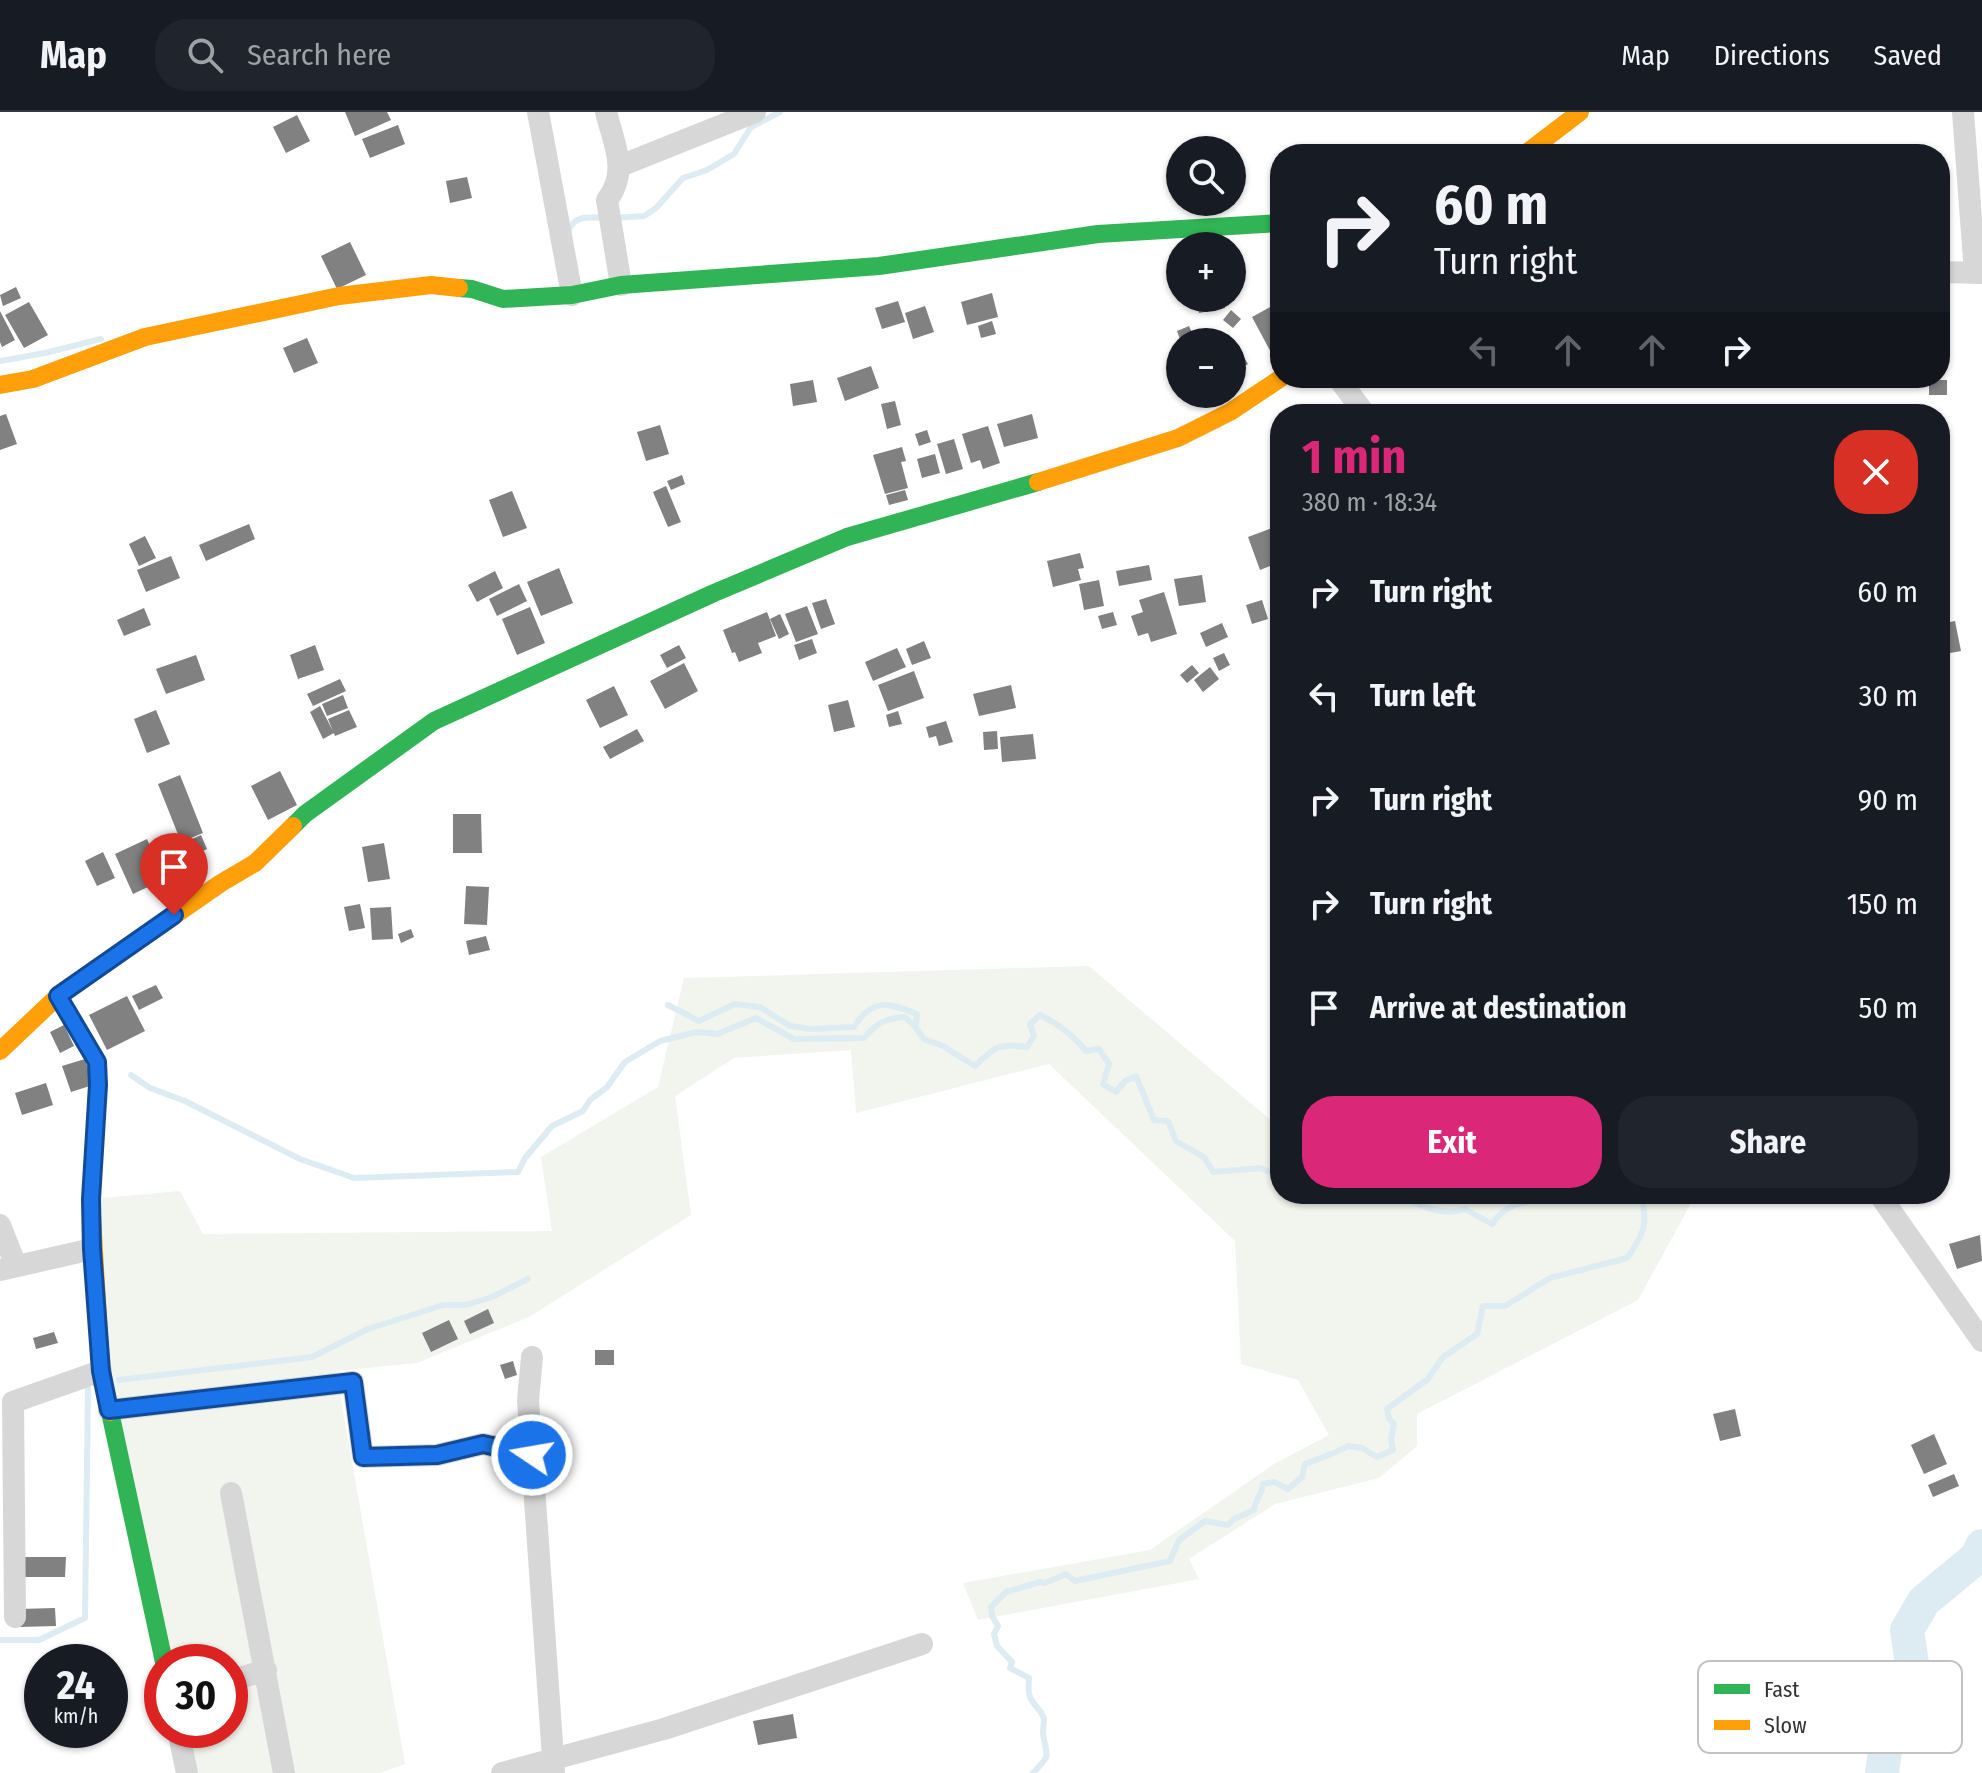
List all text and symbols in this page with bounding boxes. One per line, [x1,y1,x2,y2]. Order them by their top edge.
search box [155,19,715,91]
text: Map [40,32,107,78]
icon: search [183,33,227,77]
text: Search here [247,37,391,73]
text: Map [1621,39,1670,72]
text: Directions [1714,39,1830,72]
text: Saved [1874,39,1942,72]
map controls [1166,136,1246,408]
button: search [1166,136,1246,216]
text: 60 m [1434,172,1548,239]
icon: right [1302,176,1406,280]
button: + [1166,232,1246,312]
text: Turn right [1434,240,1577,284]
button: − [1166,328,1246,408]
icon: left [1462,328,1506,372]
icon: ahead [1546,328,1590,372]
icon: ahead [1630,328,1674,372]
icon: right [1714,328,1758,372]
text: 1 min [1302,428,1407,486]
button: close [1834,430,1918,514]
text: 380 m · 18:34 [1302,487,1437,518]
icon: right [1302,570,1346,614]
text: Turn right [1370,574,1492,610]
text: 60 m [1857,574,1918,610]
icon: left [1302,674,1346,718]
text: Turn left [1370,678,1476,714]
text: 30 m [1859,678,1918,714]
icon: right [1302,778,1346,822]
text: Turn right [1370,782,1492,818]
text: 90 m [1858,782,1918,818]
pin [140,833,208,915]
icon: arrive [152,845,196,889]
icon: right [1302,882,1346,926]
text: Turn right [1370,886,1492,922]
text: 150 m [1847,886,1918,922]
icon: arrive [1302,986,1346,1030]
text: Arrive at destination [1370,990,1627,1026]
text: 50 m [1858,990,1918,1026]
button: Exit [1302,1096,1602,1188]
button: Share [1618,1096,1918,1188]
position arrow [490,1413,574,1497]
speed limit sign: 30 [144,1644,248,1748]
legend [1698,1661,1962,1753]
text: 24 [57,1662,95,1710]
text: Fast [1764,1676,1800,1703]
text: km/h [54,1704,98,1728]
text: Slow [1764,1712,1807,1739]

